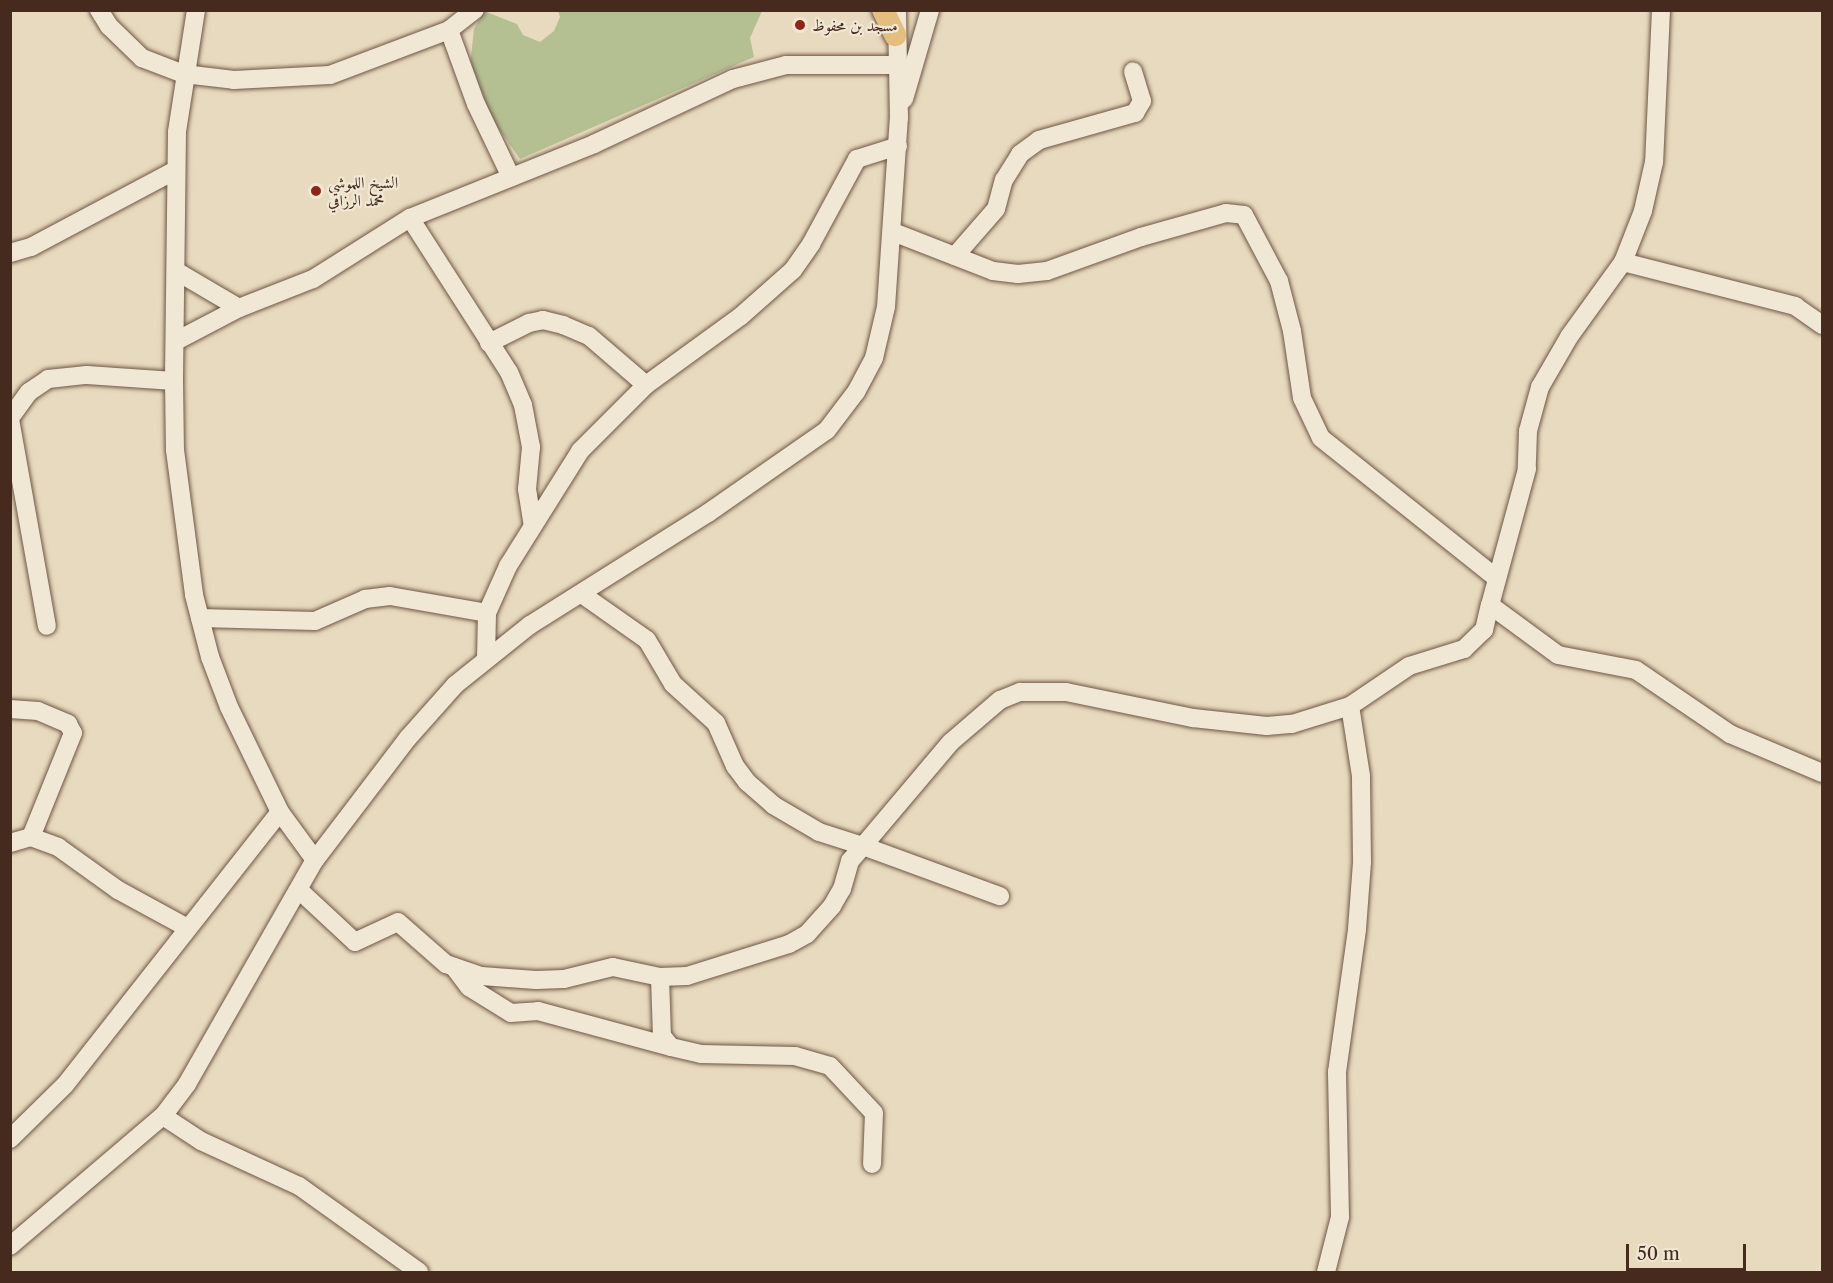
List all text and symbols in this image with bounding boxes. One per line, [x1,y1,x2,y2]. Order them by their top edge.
place label: مسجد بن محفوظ [812,15,898,35]
marker: مسجد بن محفوظ [793,18,807,32]
place label: الشيخ اللموشي محمد الرزاقي [328,172,398,210]
marker: الشيخ اللموشي محمد الرزاقي [309,184,323,198]
scale bar [1629,1232,1749,1270]
text: 50 m [1637,1243,1680,1265]

